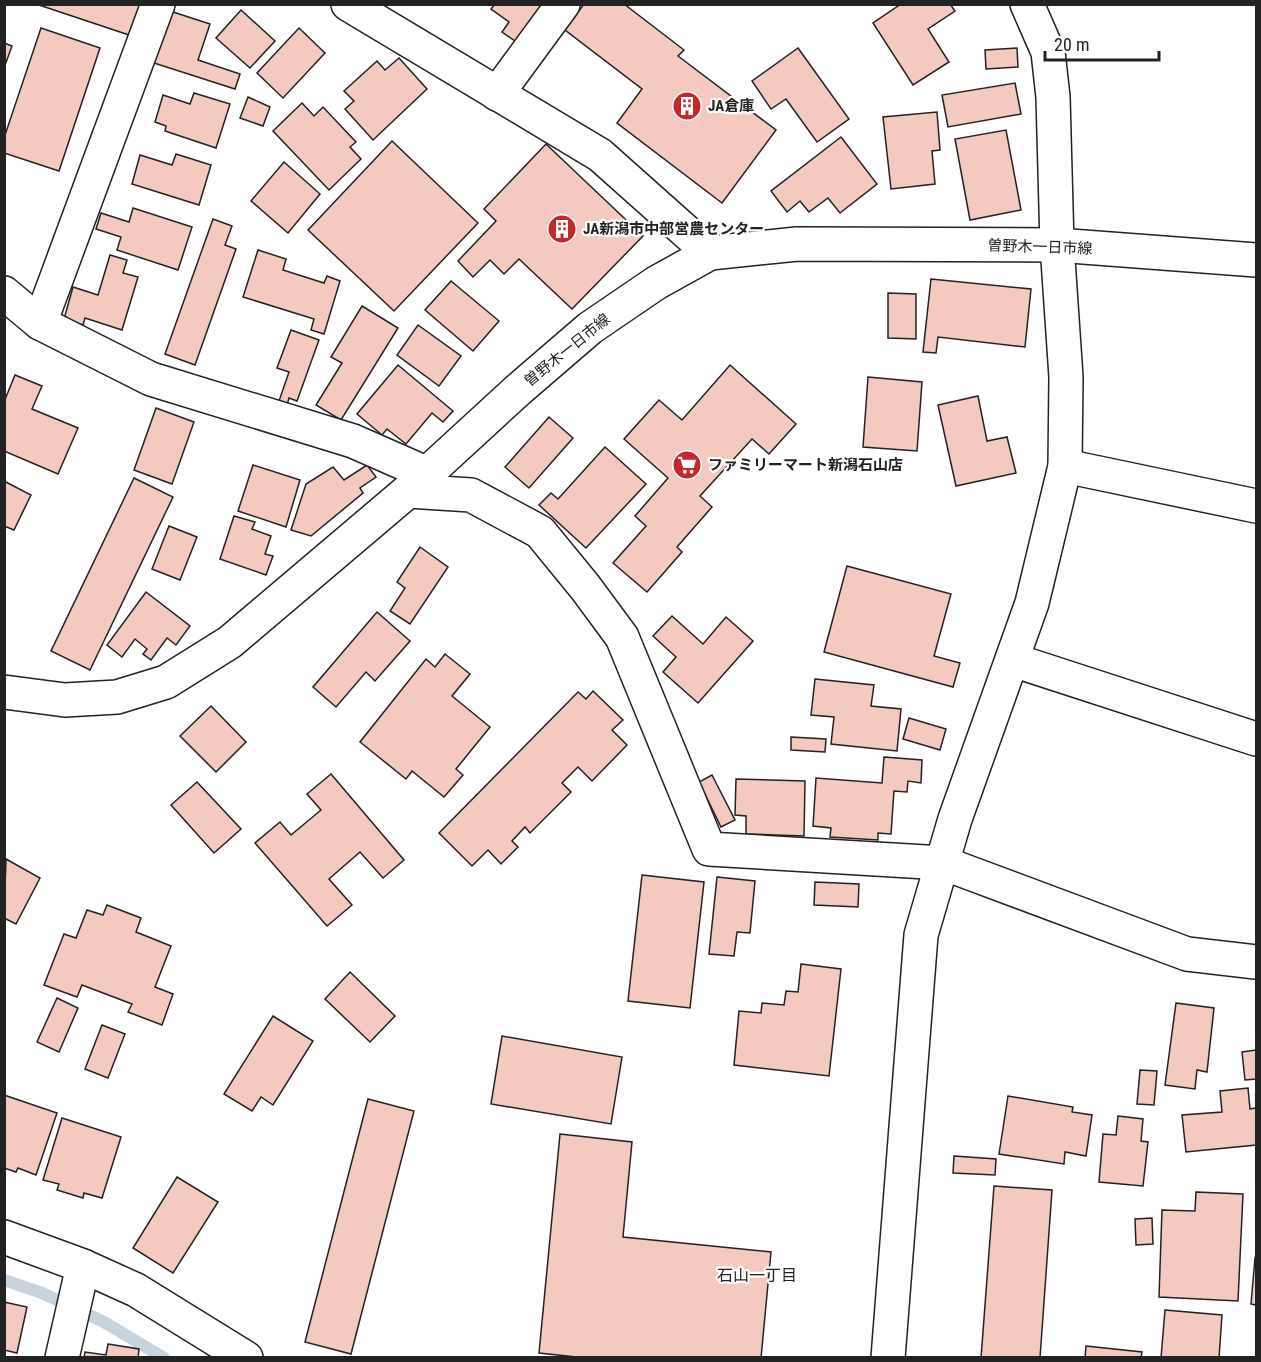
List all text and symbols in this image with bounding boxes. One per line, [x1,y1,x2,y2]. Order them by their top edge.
scale bar [1045,24,1159,62]
text: 20 m [1054,34,1089,55]
building icon: JA倉庫 [671,90,703,122]
place label: JA倉庫 [708,97,754,115]
building icon: JA新潟市中部営農センター [546,213,578,245]
place label: JA新潟市中部営農センター [583,220,764,238]
street label: 曽野木一日市線 [987,236,1093,258]
street label: 曽野木一日市線 [521,310,613,390]
supermarket icon: ファミリーマート新潟石山店 [671,449,703,481]
place label: ファミリーマート新潟石山店 [708,456,903,474]
district label: 石山一丁目 [717,1266,797,1285]

